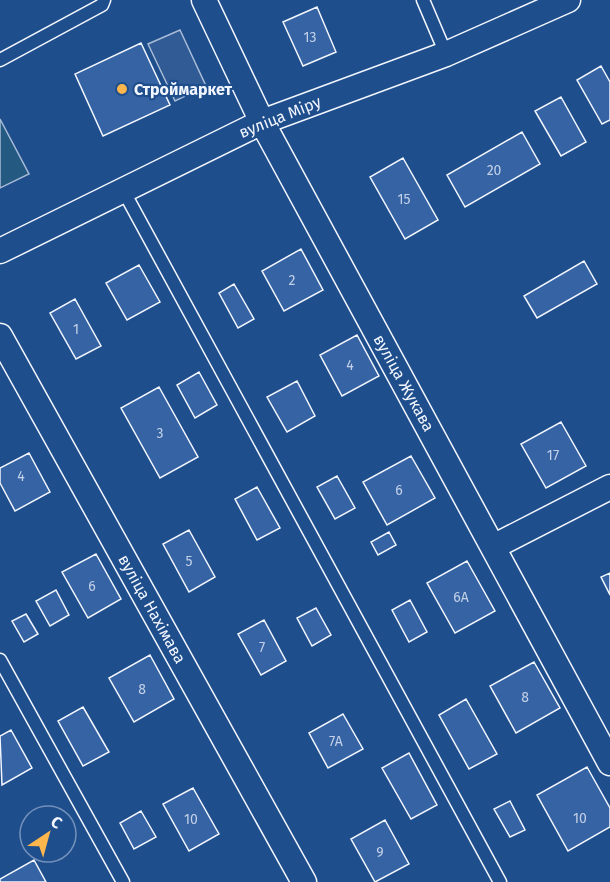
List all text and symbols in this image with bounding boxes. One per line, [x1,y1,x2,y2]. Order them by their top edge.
house number: 13 [303,29,317,46]
place label: Строймаркет [134,80,232,99]
marker: Строймаркет [115,82,129,96]
street label: вуліца Міру [236,92,324,142]
house number: 20 [487,162,502,179]
house number: 15 [397,191,411,208]
house number: 2 [289,272,296,289]
house number: 1 [73,321,79,338]
street label: вуліца Жукава [370,331,438,435]
house number: 4 [346,357,354,374]
house number: 3 [157,425,164,442]
house number: 17 [547,447,559,464]
house number: 4 [17,468,25,485]
house number: 6 [395,482,403,499]
street label: вуліца Нахімава [114,551,190,667]
house number: 5 [185,553,193,570]
house number: 6 [88,578,96,595]
house number: 6А [453,589,469,606]
house number: 7 [259,639,265,656]
house number: 8 [138,681,146,698]
house number: 8 [521,689,529,706]
house number: 7А [329,733,343,750]
north arrow [18,804,78,864]
house number: 10 [573,810,587,827]
house number: 10 [184,811,198,828]
text: С [47,812,66,833]
house number: 9 [376,844,384,861]

